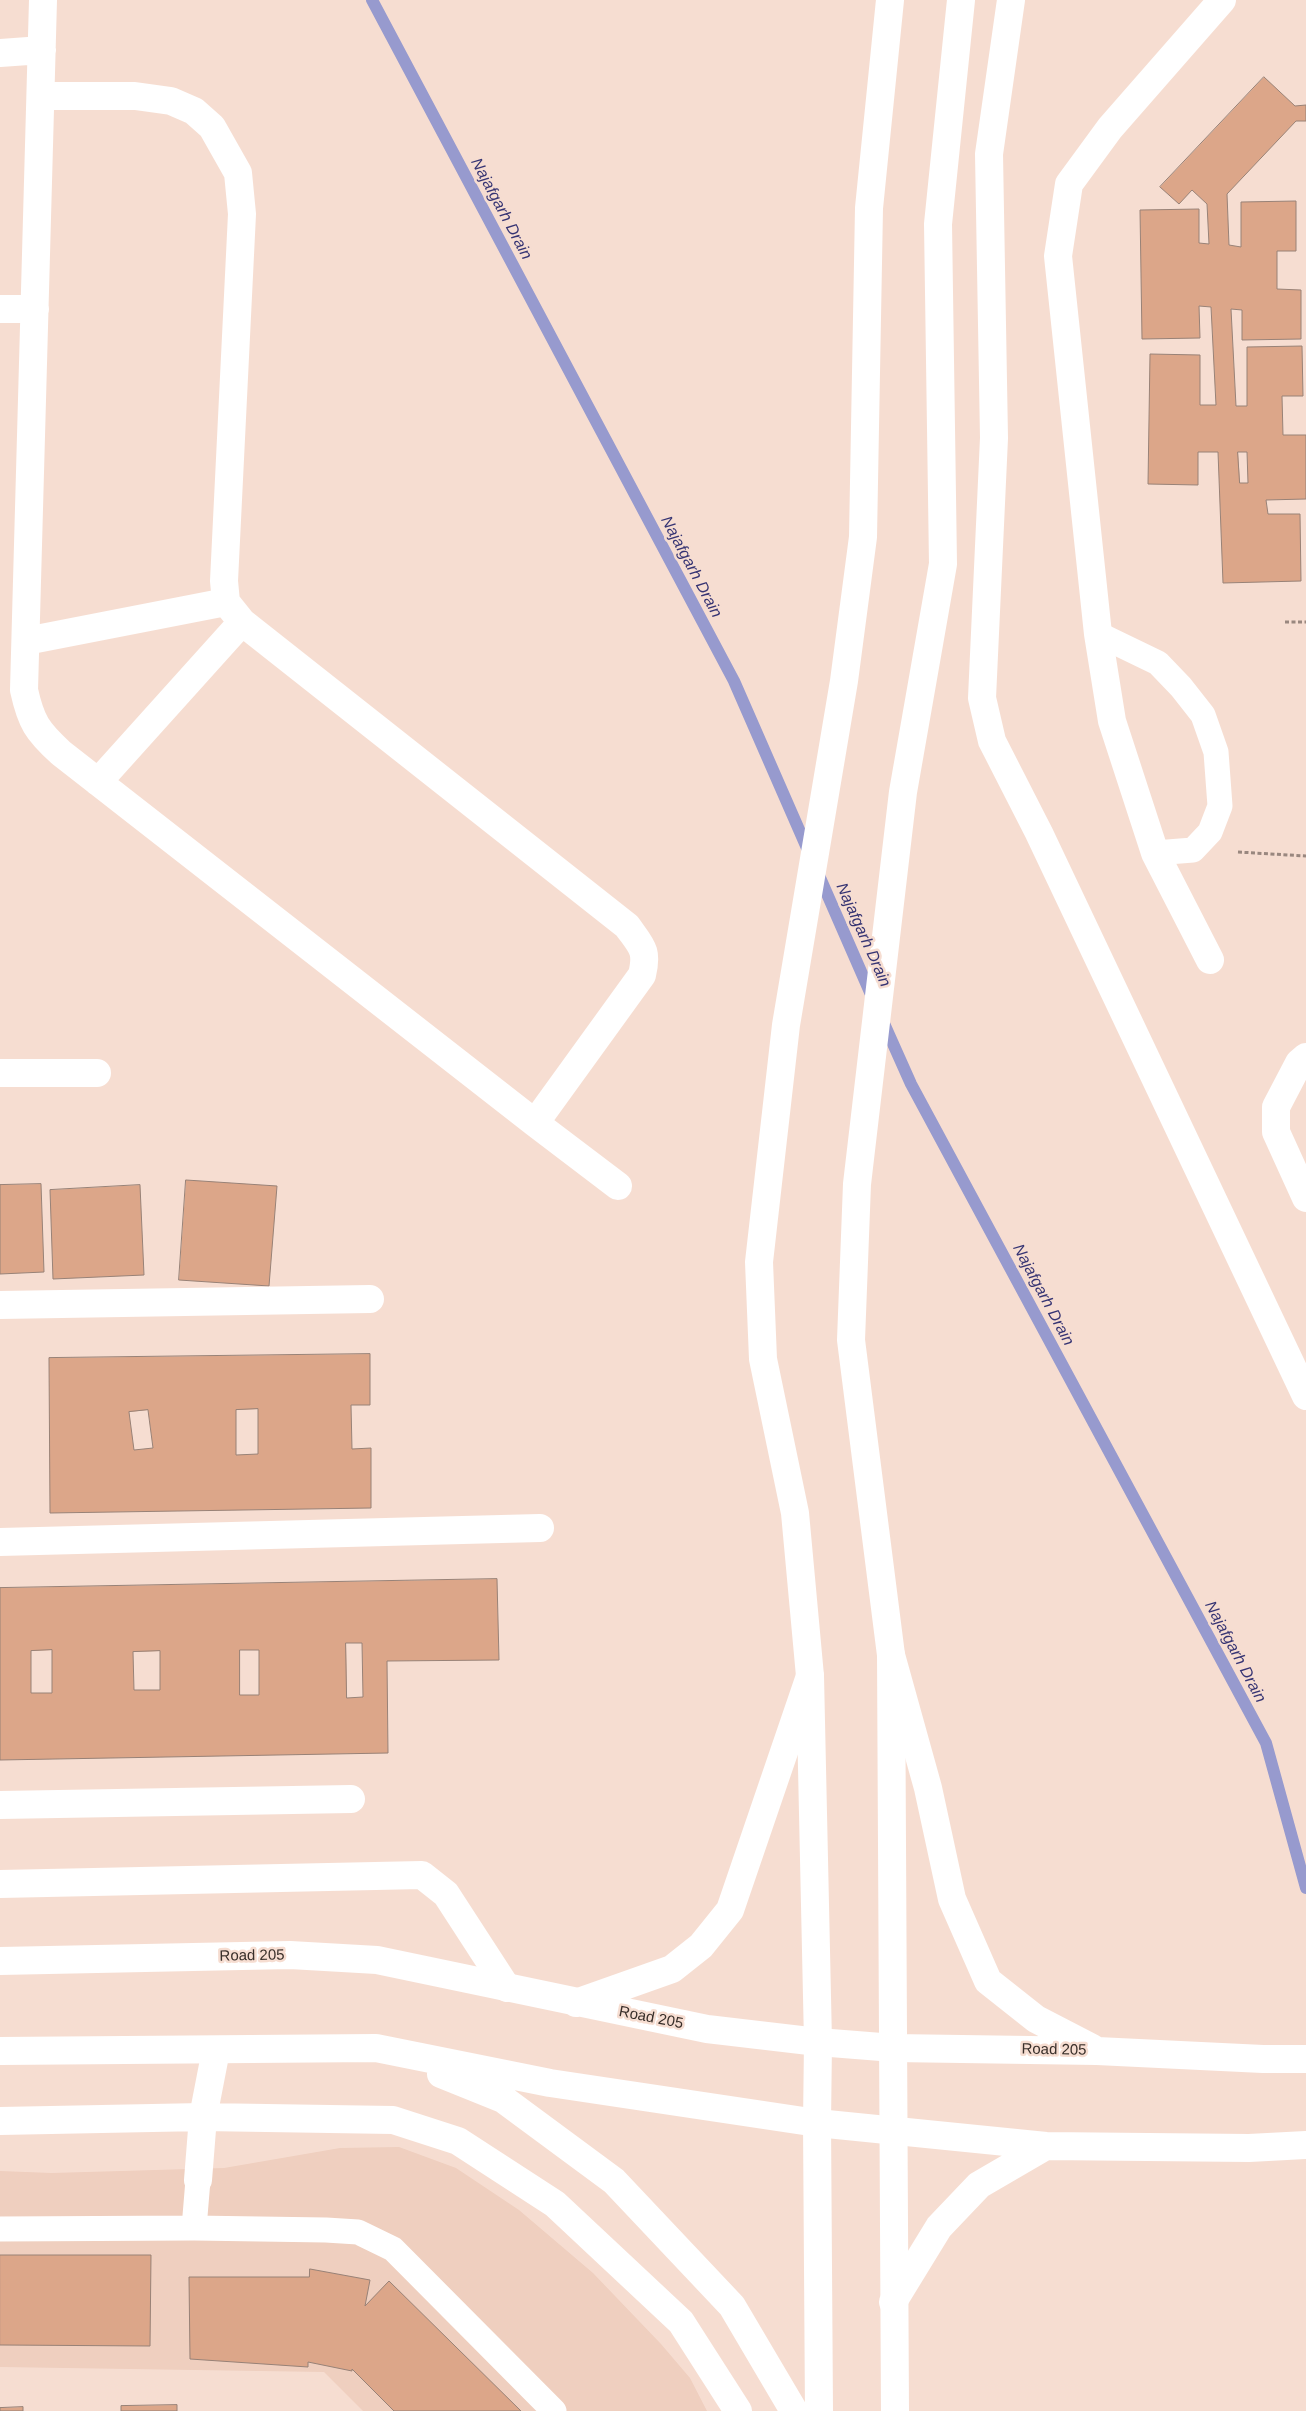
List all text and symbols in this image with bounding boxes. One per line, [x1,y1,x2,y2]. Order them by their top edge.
water label: Najafgarh Drain [466,155,536,263]
water label: Najafgarh Drain [656,513,726,621]
water label: Najafgarh Drain [831,880,895,990]
water label: Najafgarh Drain [1008,1241,1078,1349]
water label: Najafgarh Drain [1200,1598,1270,1706]
street label: Road 205 [219,1946,285,1966]
street label: Road 205 [617,2003,685,2033]
street label: Road 205 [1021,2040,1087,2060]

